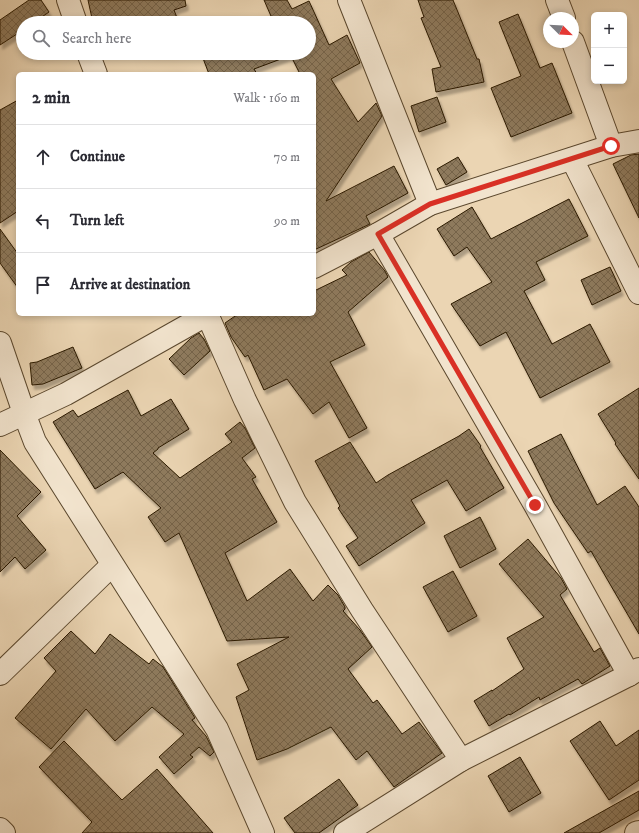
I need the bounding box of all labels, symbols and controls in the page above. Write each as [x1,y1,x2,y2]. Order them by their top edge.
north arrow [543,12,579,48]
map controls [591,12,627,84]
button: + [591,12,627,48]
search box [16,16,316,60]
icon: search [30,27,52,49]
text: Search here [62,29,131,48]
button: − [591,48,627,84]
text: 2 min [32,87,70,109]
text: Walk · 160 m [233,90,300,106]
route start [602,137,620,155]
icon: ahead [32,146,54,168]
text: Continue [70,147,125,166]
text: 70 m [274,149,300,165]
icon: left [32,210,54,232]
text: Turn left [70,211,124,230]
text: 90 m [274,213,300,229]
icon: arrive [32,274,54,296]
text: Arrive at destination [70,275,190,294]
route end [526,496,544,514]

